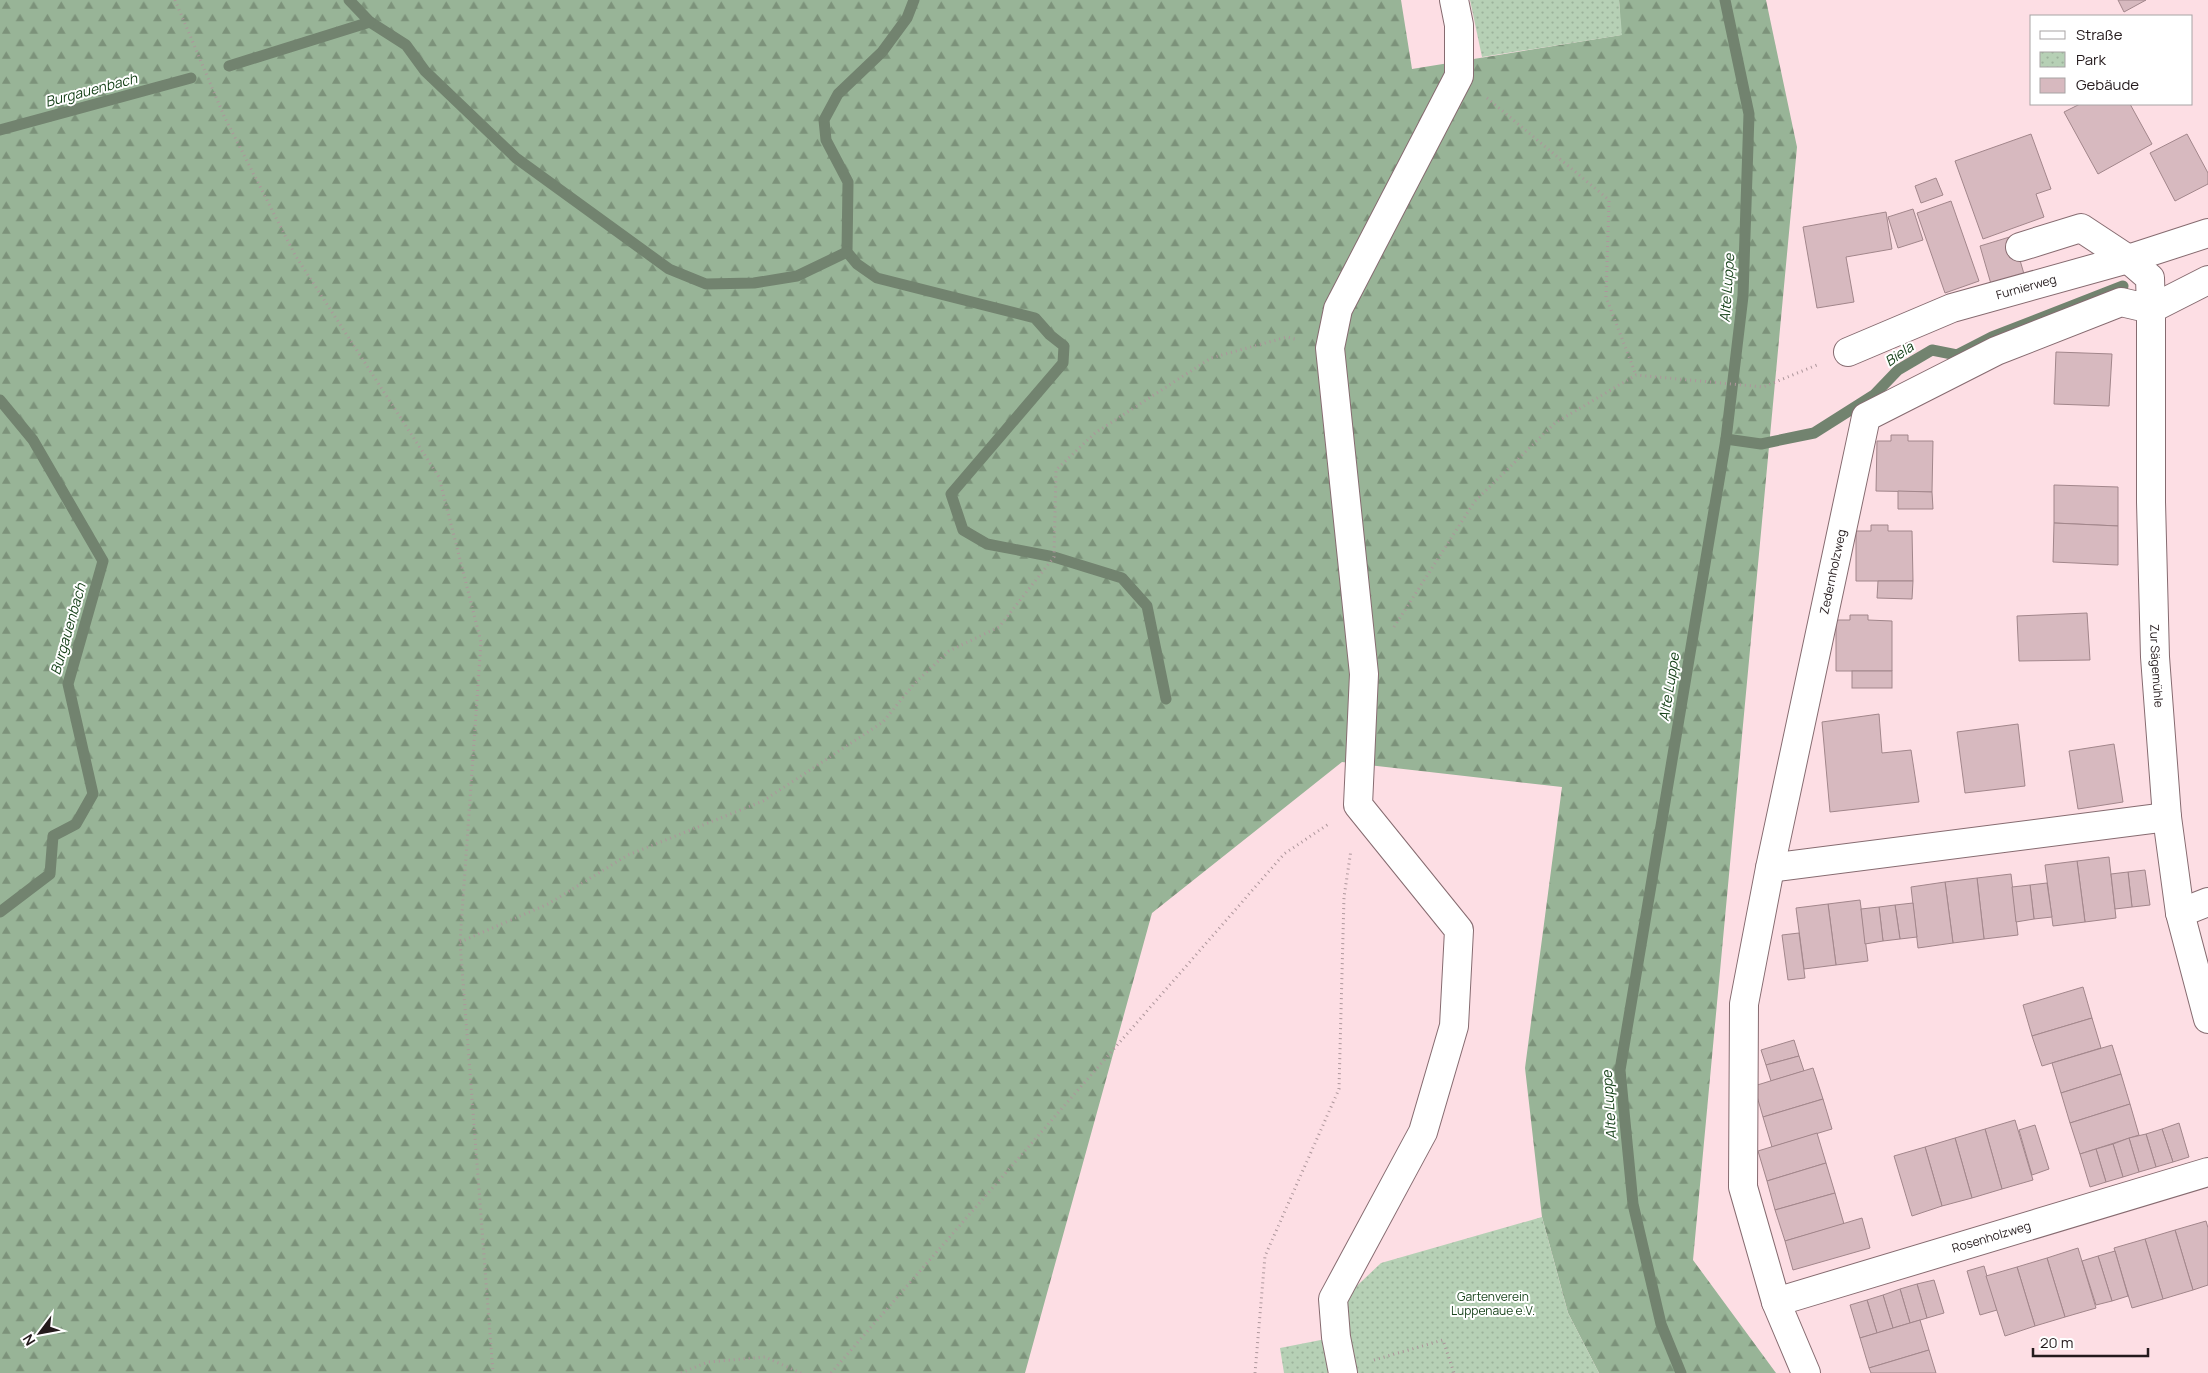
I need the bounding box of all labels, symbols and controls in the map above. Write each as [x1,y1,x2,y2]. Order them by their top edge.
legend [2030,15,2193,105]
text: Straße [2076,24,2123,45]
text: Park [2076,49,2106,70]
water label: Burgauenbach [43,68,140,111]
text: Gebäude [2076,74,2139,95]
water label: Alte Luppe [1715,252,1738,323]
street label: Furnierweg [1994,270,2058,303]
water label: Biela [1881,336,1918,370]
street label: Zedernholzweg [1815,528,1850,616]
water label: Burgauenbach [45,580,90,677]
street label: Zur Sägemühle [2146,624,2168,708]
water label: Alte Luppe [1654,651,1683,722]
water label: Alte Luppe [1597,1069,1620,1140]
street label: Rosenholzweg [1950,1217,2033,1257]
park label: Gartenverein Luppenaue e.V. [1451,1288,1535,1319]
north arrow [15,1308,65,1358]
scale bar [2033,1326,2148,1358]
text: N [18,1331,39,1349]
text: 20 m [2040,1332,2073,1353]

